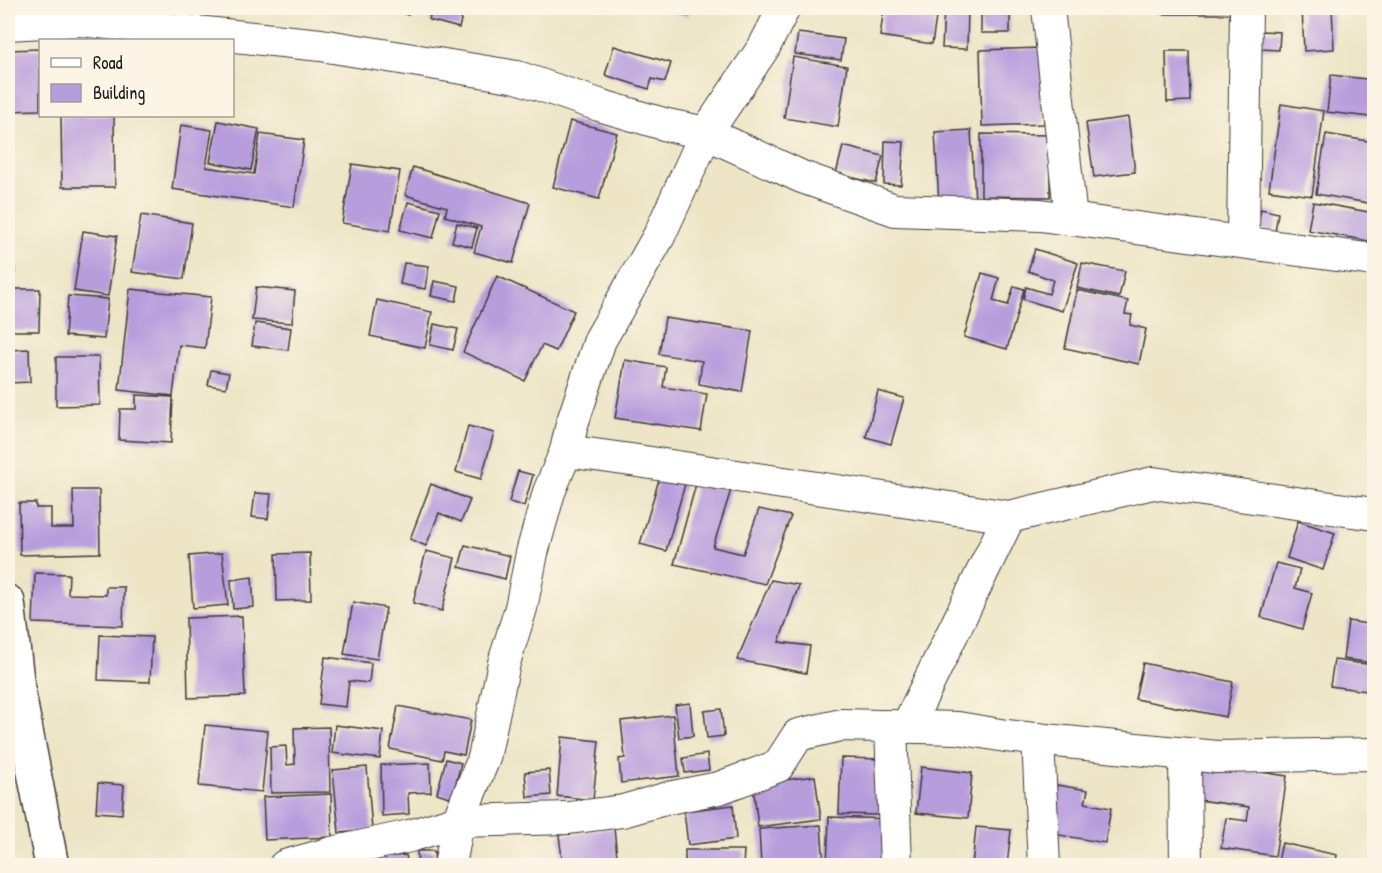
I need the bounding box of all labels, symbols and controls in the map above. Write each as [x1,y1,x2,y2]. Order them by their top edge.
legend [39,39,234,117]
text: Road [93,50,123,75]
text: Building [93,80,145,105]

